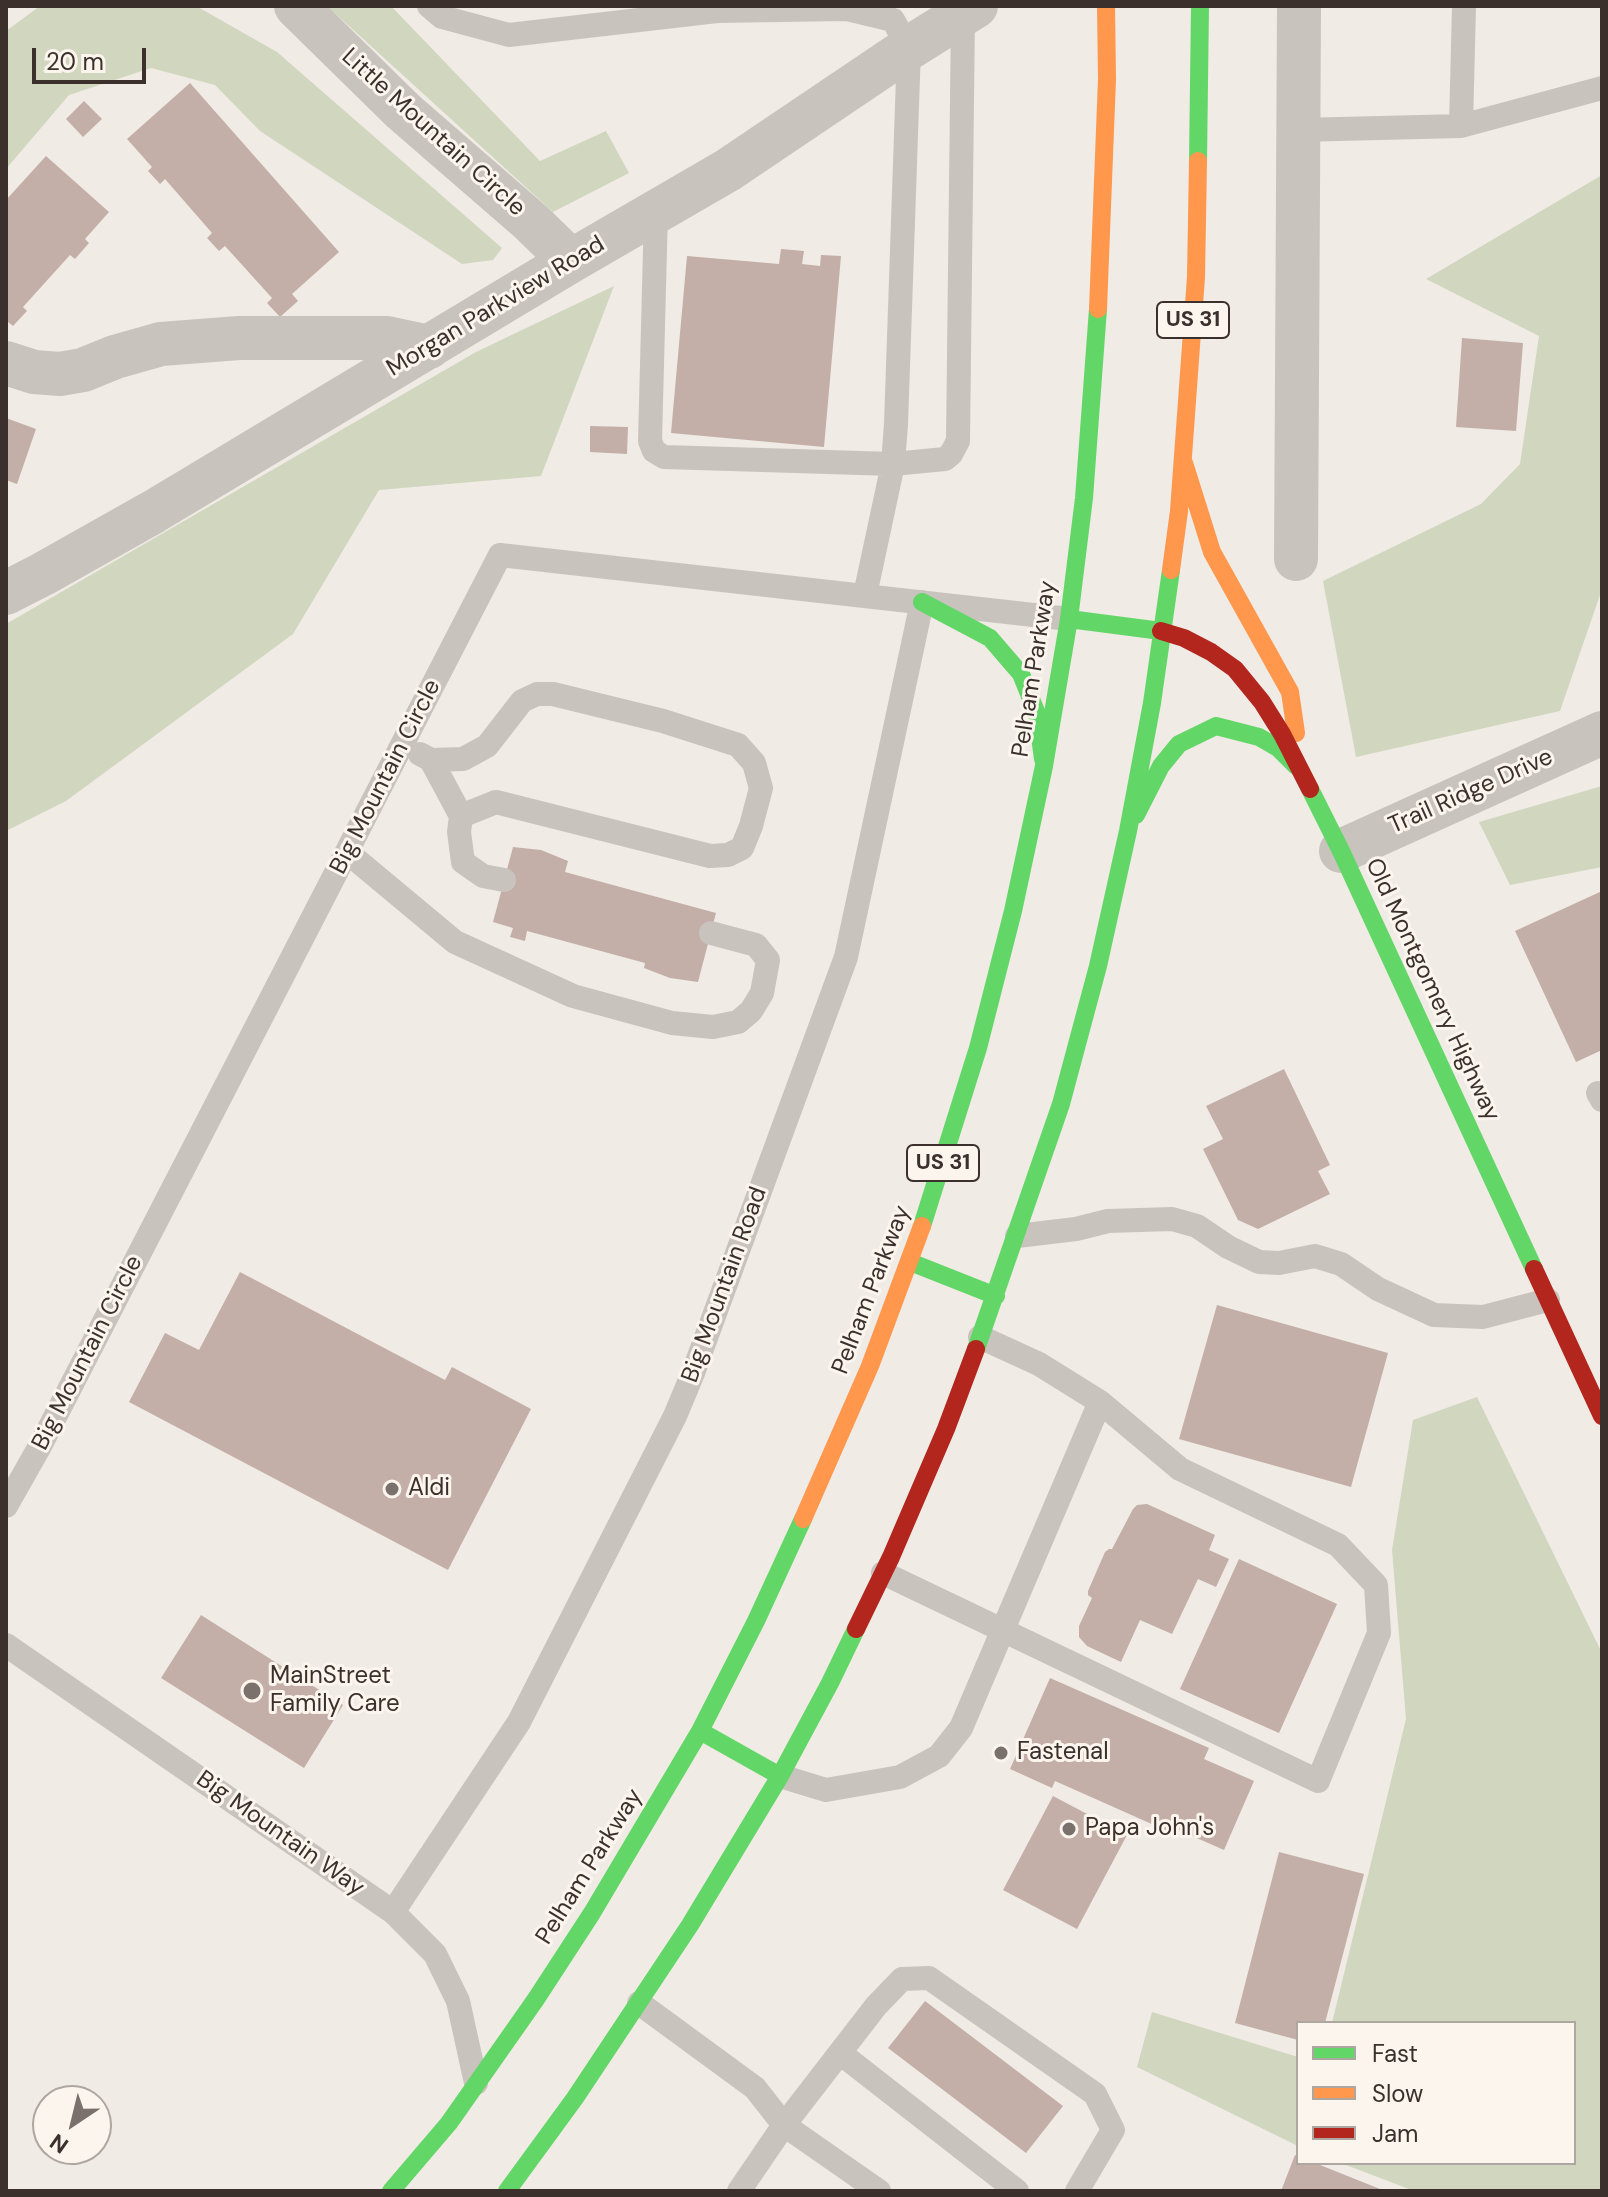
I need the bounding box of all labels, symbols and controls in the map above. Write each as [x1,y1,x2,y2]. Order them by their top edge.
scale bar [36,32,150,82]
street label: Little Mountain Circle [335,43,531,223]
text: 20 m [46,46,104,77]
street label: Morgan Parkview Road [382,230,610,384]
road number: US 31 [1157,302,1229,338]
street label: Pelham Parkway [1007,579,1063,759]
street label: Big Mountain Circle [324,675,448,879]
street label: Trail Ridge Drive [1385,743,1557,841]
street label: Old Montgomery Highway [1358,854,1506,1126]
road number: US 31 [907,1145,979,1181]
street label: Big Mountain Road [676,1183,774,1387]
street label: Pelham Parkway [827,1202,917,1378]
street label: Big Mountain Circle [26,1251,150,1455]
place label: Aldi [408,1475,450,1503]
marker: Aldi [383,1480,401,1498]
place label: MainStreet Family Care [270,1663,400,1719]
marker: MainStreet Family Care [241,1680,263,1702]
place label: Fastenal [1017,1739,1108,1767]
marker: Fastenal [992,1744,1010,1762]
street label: Big Mountain Way [190,1765,370,1903]
street label: Pelham Parkway [531,1784,649,1950]
place label: Papa John's [1085,1815,1214,1843]
marker: Papa John's [1060,1820,1078,1838]
legend [1296,2021,1576,2165]
text: Fast [1372,2038,1418,2069]
text: Slow [1372,2078,1423,2109]
north arrow [32,2085,112,2165]
text: Jam [1372,2118,1418,2149]
text: N [44,2127,74,2160]

